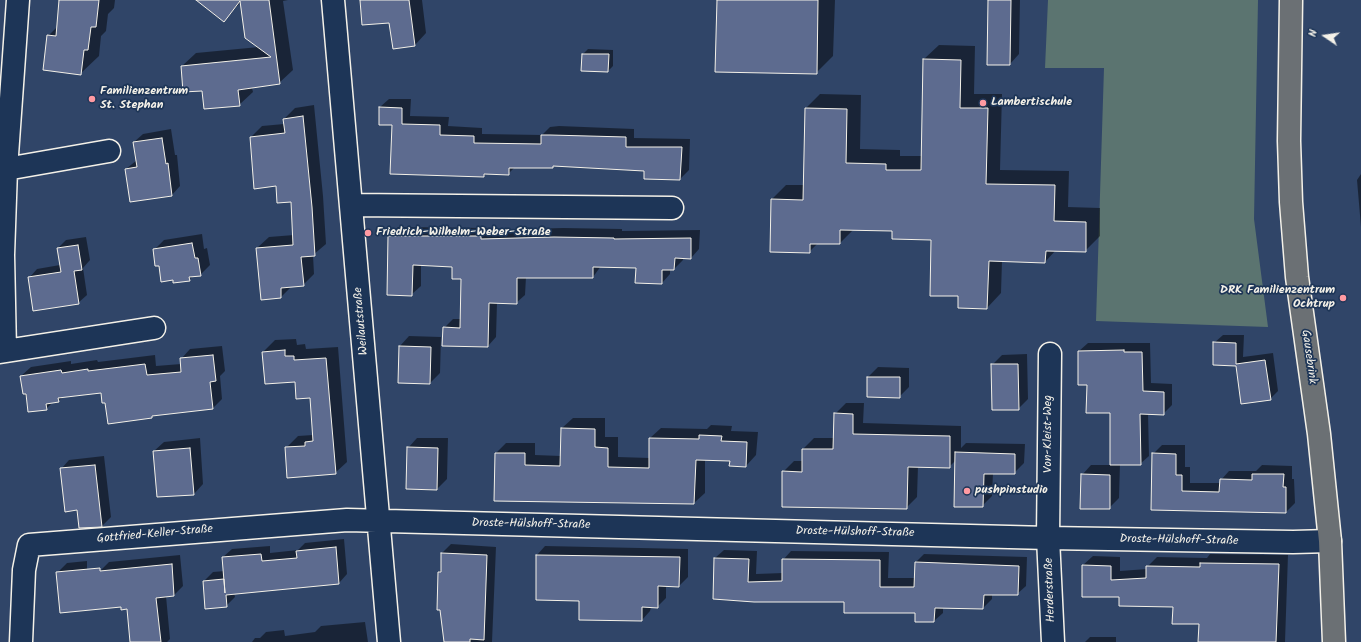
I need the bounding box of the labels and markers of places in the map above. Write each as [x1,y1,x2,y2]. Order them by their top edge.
place label: Familienzentrum St. Stephan [100,85,188,113]
marker: Familienzentrum St. Stephan [87,94,97,104]
place label: Lambertischule [991,96,1072,110]
marker: Lambertischule [978,98,988,108]
place label: Friedrich-Wilhelm-Weber-Straße [376,226,551,240]
marker: Friedrich-Wilhelm-Weber-Straße [363,228,373,238]
place label: DRK Familienzentrum Ochtrup [1220,284,1335,312]
marker: DRK Familienzentrum Ochtrup [1338,293,1348,303]
place label: pushpinstudio [975,484,1048,498]
marker: pushpinstudio [962,486,972,496]

